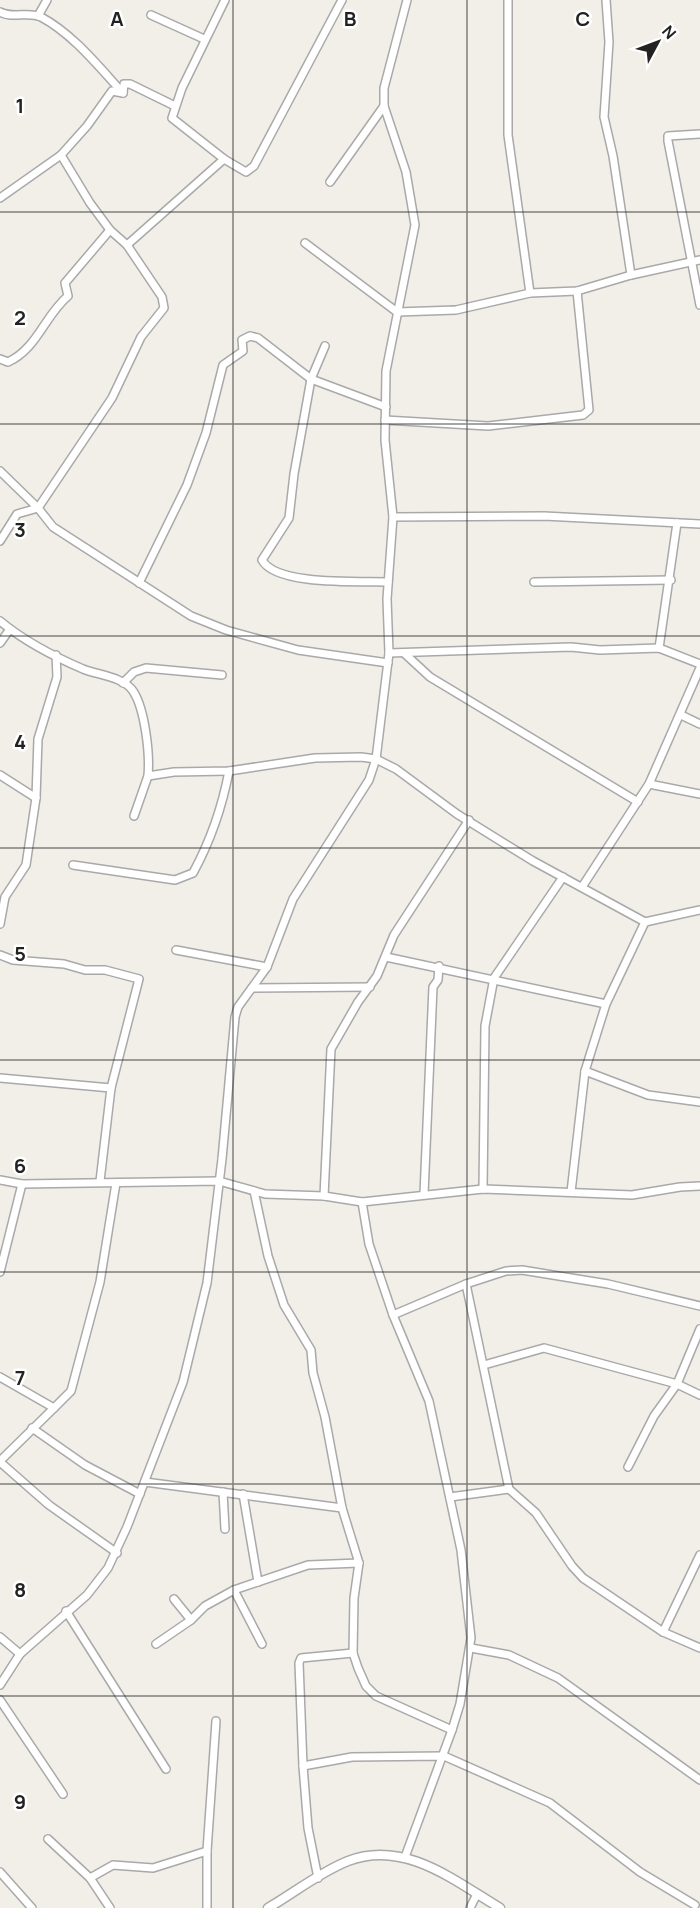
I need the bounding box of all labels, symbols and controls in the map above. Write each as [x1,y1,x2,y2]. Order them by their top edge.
text: A [110,5,124,32]
text: B [344,5,357,32]
text: C [576,5,590,32]
north arrow [628,12,688,72]
text: N [657,21,681,44]
text: 1 [16,92,24,119]
text: 2 [14,304,26,331]
text: 3 [14,516,26,543]
text: 4 [14,728,26,755]
text: 5 [14,940,26,967]
text: 6 [14,1152,26,1179]
text: 7 [15,1364,25,1391]
text: 8 [14,1576,26,1603]
text: 9 [14,1788,26,1815]

